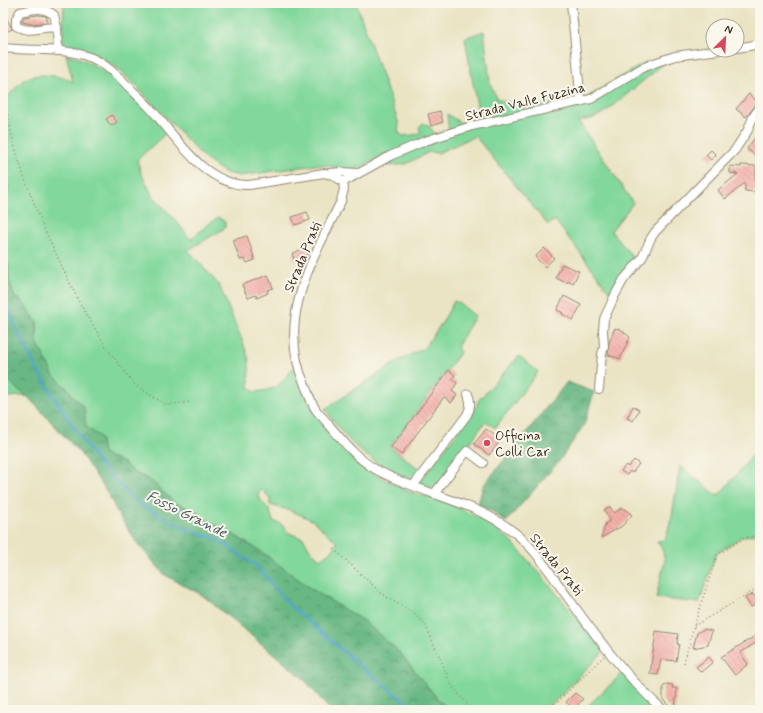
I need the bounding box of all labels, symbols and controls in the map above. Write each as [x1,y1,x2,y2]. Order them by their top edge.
north arrow [705,18,745,58]
text: N [722,22,735,38]
street label: Strada Valle Fuzzina [463,78,587,126]
street label: Strada Prati [280,219,326,295]
place label: Officina Colli Car [495,427,549,461]
marker: Officina Colli Car [482,438,492,448]
water label: Fosso Grande [143,487,231,543]
street label: Strada Prati [526,530,587,599]

